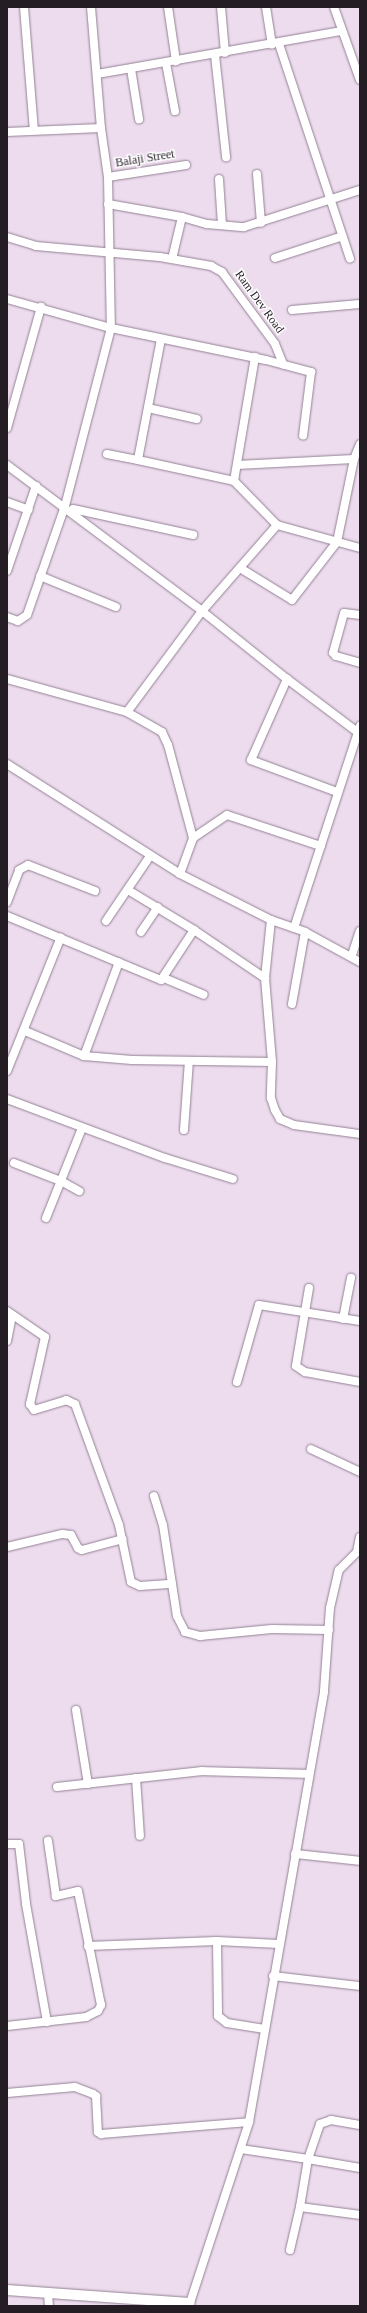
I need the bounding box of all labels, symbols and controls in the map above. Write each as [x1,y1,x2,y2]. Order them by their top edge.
street label: Balaji Street [114,147,176,171]
street label: Ram Dev Road [231,268,287,336]

